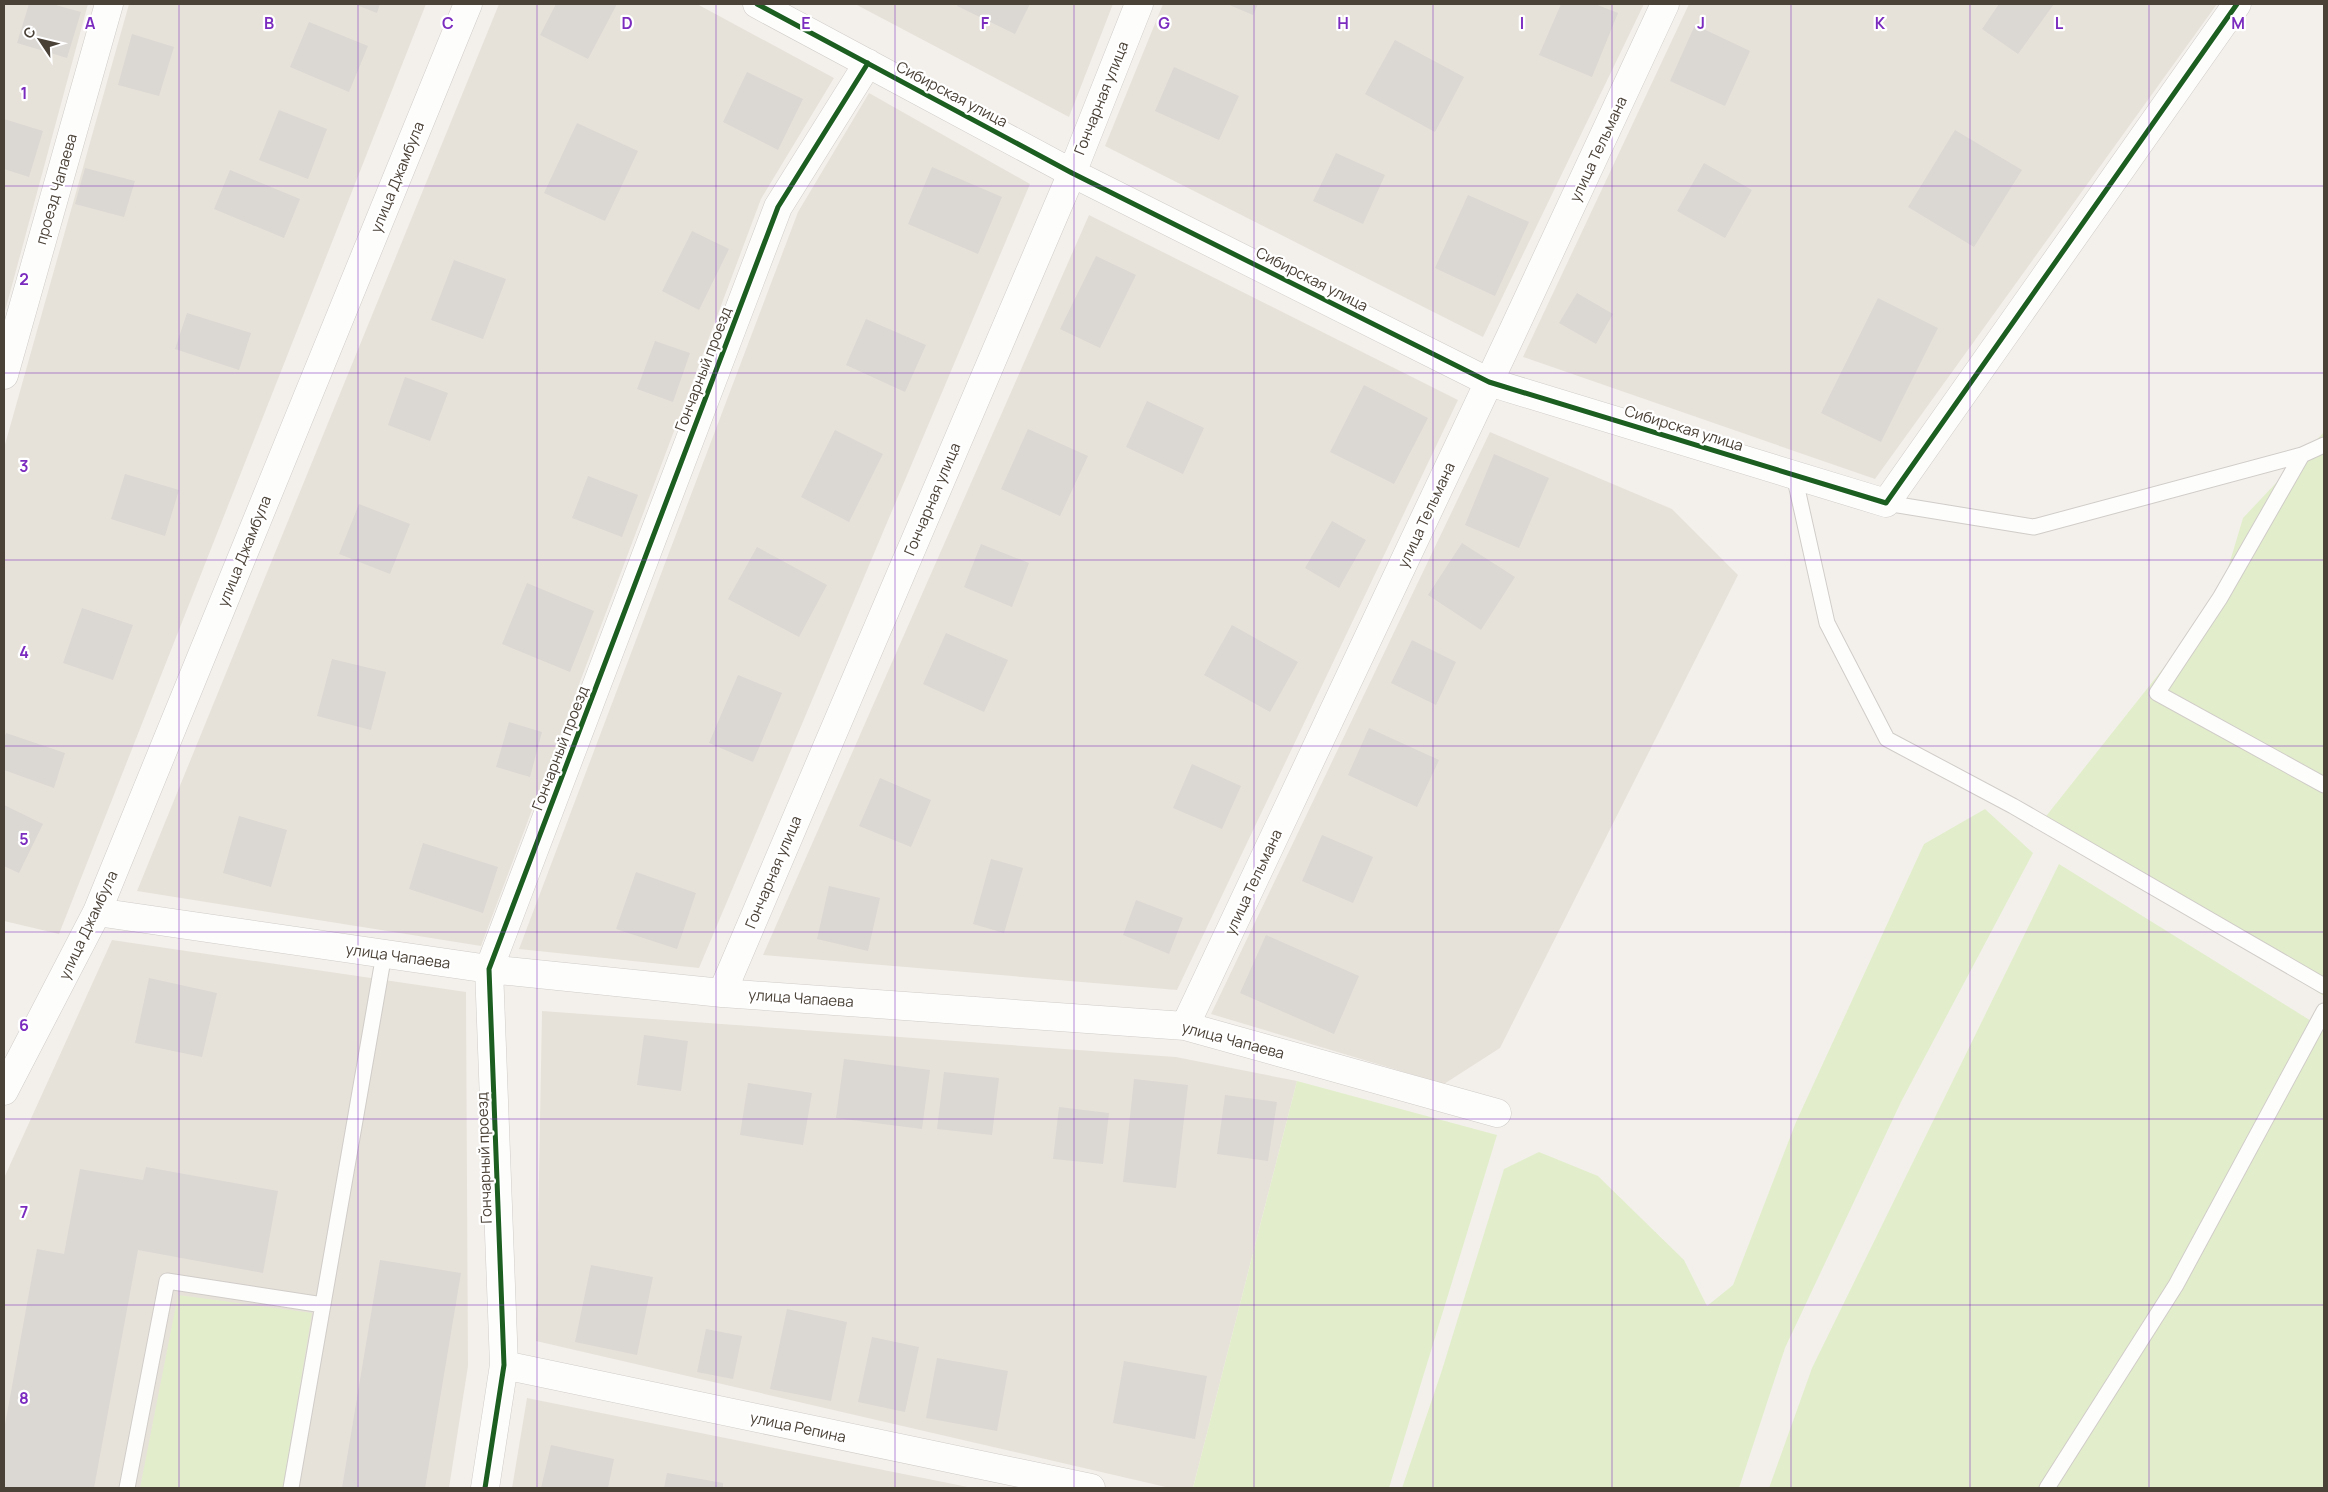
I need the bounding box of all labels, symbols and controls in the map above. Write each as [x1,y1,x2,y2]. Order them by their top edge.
text: A [85,12,96,34]
text: B [264,12,274,34]
text: C [442,12,454,34]
text: D [621,12,633,34]
text: E [801,12,811,34]
text: F [981,12,990,34]
text: G [1158,12,1170,34]
text: H [1337,12,1349,34]
text: I [1520,12,1524,34]
text: J [1697,12,1705,34]
text: K [1875,12,1886,34]
text: L [2055,12,2064,34]
text: M [2231,12,2245,34]
north arrow [15,15,65,65]
text: С [18,23,40,42]
street label: Гончарная улица [1069,38,1133,158]
street label: Сибирская улица [893,56,1011,132]
text: 1 [20,82,28,104]
street label: улица Тельмана [1564,93,1632,205]
street label: улица Джамбула [365,118,429,236]
street label: проезд Чапаева [30,131,82,247]
street label: Сибирская улица [1252,242,1372,316]
text: 2 [19,268,29,290]
street label: Гончарный проезд [670,304,736,434]
street label: Сибирская улица [1622,400,1746,456]
street label: Гончарная улица [899,439,965,559]
text: 3 [19,455,29,477]
street label: улица Тельмана [1392,459,1460,571]
street label: улица Джамбула [212,492,276,610]
text: 4 [19,641,29,663]
street label: Гончарный проезд [527,683,593,813]
street label: Гончарная улица [740,812,806,932]
street label: улица Тельмана [1219,826,1287,938]
text: 5 [19,828,29,850]
street label: улица Джамбула [53,867,123,983]
street label: улица Чапаева [344,938,452,974]
street label: улица Чапаева [748,984,854,1012]
text: 6 [19,1014,29,1036]
street label: улица Чапаева [1179,1016,1287,1064]
street label: Гончарный проезд [471,1092,497,1224]
text: 7 [20,1201,28,1223]
text: 8 [19,1387,29,1409]
street label: улица Репина [748,1407,848,1447]

